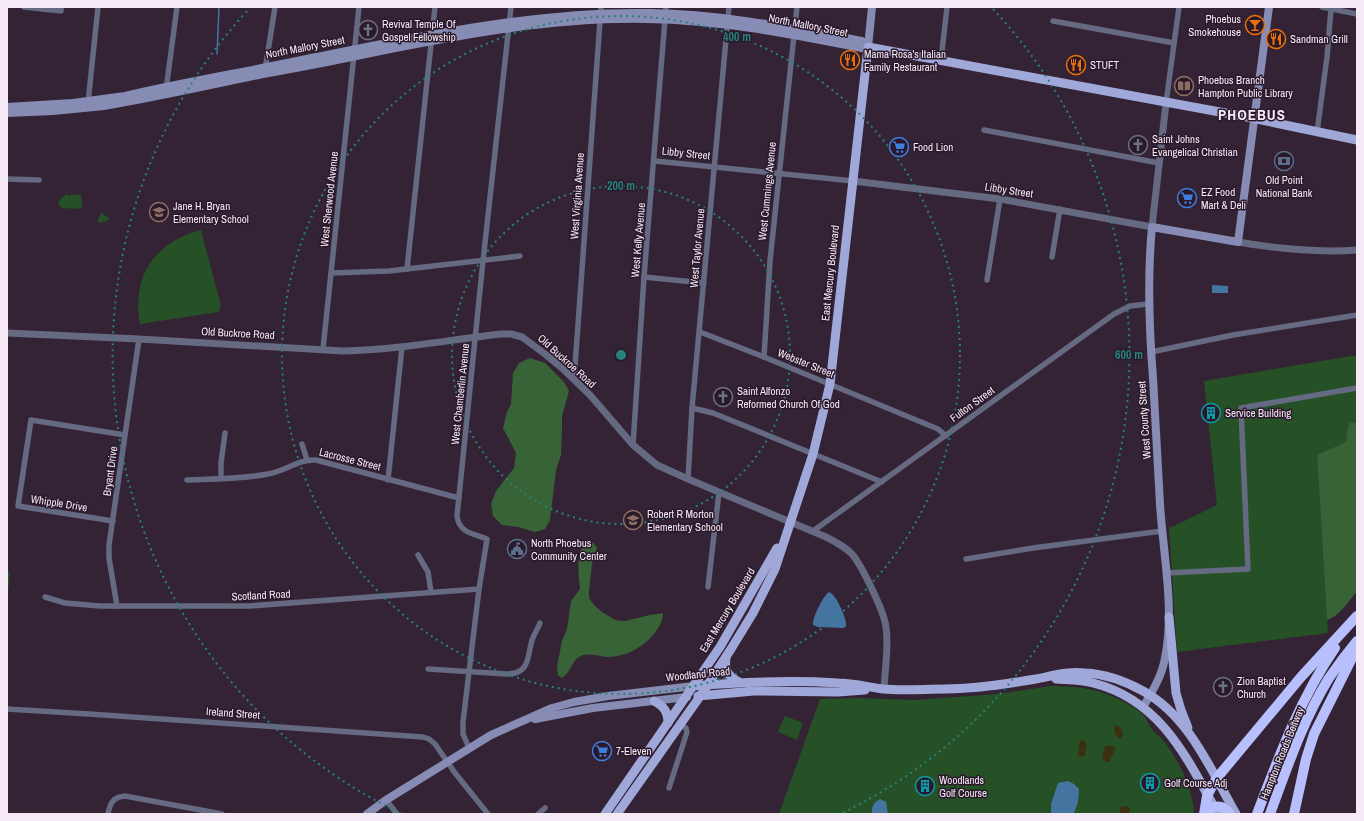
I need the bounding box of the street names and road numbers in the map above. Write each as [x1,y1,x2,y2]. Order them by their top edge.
street label: North Mallory Street [767,10,849,40]
street label: North Mallory Street [264,32,346,62]
street label: West Cummings Avenue [755,141,779,241]
street label: Libby Street [661,143,711,163]
street label: West Sherwood Avenue [317,151,341,247]
street label: West Virginia Avenue [567,152,587,240]
street label: Libby Street [984,179,1035,201]
street label: West Kelly Avenue [628,202,648,278]
street label: West Taylor Avenue [687,208,707,288]
street label: East Mercury Boulevard [818,224,842,322]
street label: Old Buckroe Road [201,324,275,342]
street label: Old Buckroe Road [535,331,599,391]
street label: West Chamberlin Avenue [448,343,472,445]
street label: Webster Street [776,345,837,381]
street label: West County Street [1134,380,1154,459]
street label: Fulton Street [947,383,997,425]
street label: Bryant Drive [100,445,120,497]
street label: Lacrosse Street [318,445,383,474]
street label: Whipple Drive [30,492,88,514]
street label: East Mercury Boulevard [696,565,758,655]
street label: Scotland Road [231,586,291,604]
street label: Woodland Road [665,664,731,684]
street label: Ireland Street [205,704,261,722]
street label: Hampton Roads Beltway [1257,704,1307,802]

